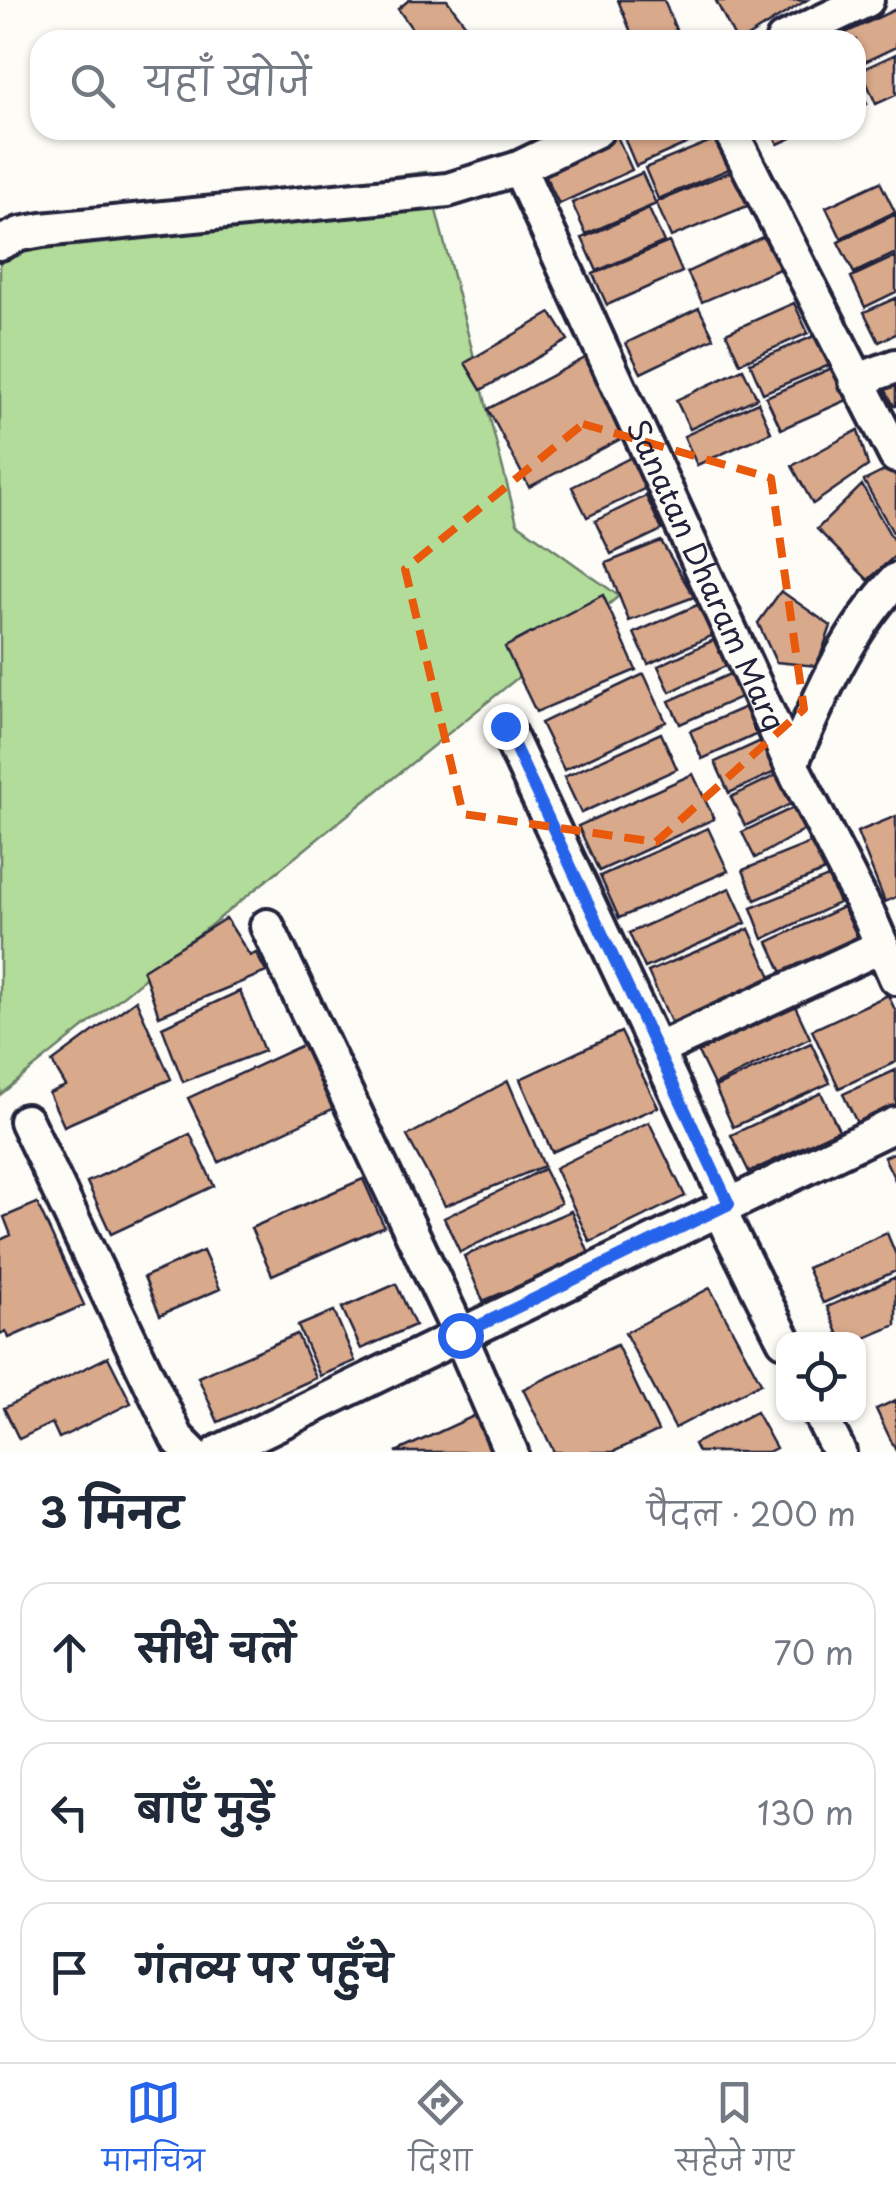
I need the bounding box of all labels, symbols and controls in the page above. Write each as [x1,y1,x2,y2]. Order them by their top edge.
search box [30,30,866,140]
text: यहाँ खोजें [145,51,311,108]
icon: search [65,58,120,113]
street label: Sanatan Dharam Marg [617,411,798,738]
route end [483,704,529,750]
route start [438,1313,484,1359]
map controls [776,1332,866,1422]
button: locate [776,1332,866,1422]
text: 3 मिनट [40,1479,183,1542]
text: पैदल · 200 m [647,1489,856,1537]
text: सीधे चलें [137,1618,295,1675]
icon: ahead [42,1625,97,1680]
text: 70 m [774,1628,854,1676]
text: बाएँ मुड़ें [137,1778,273,1835]
icon: left [42,1785,97,1840]
text: 130 m [757,1788,854,1836]
text: गंतव्य पर पहुँचे [137,1938,392,1995]
icon: arrive [42,1945,97,2000]
tab: मानचित्र [102,2075,205,2192]
tab: दिशा [408,2075,472,2192]
tab: सहेजे गए [676,2075,794,2192]

